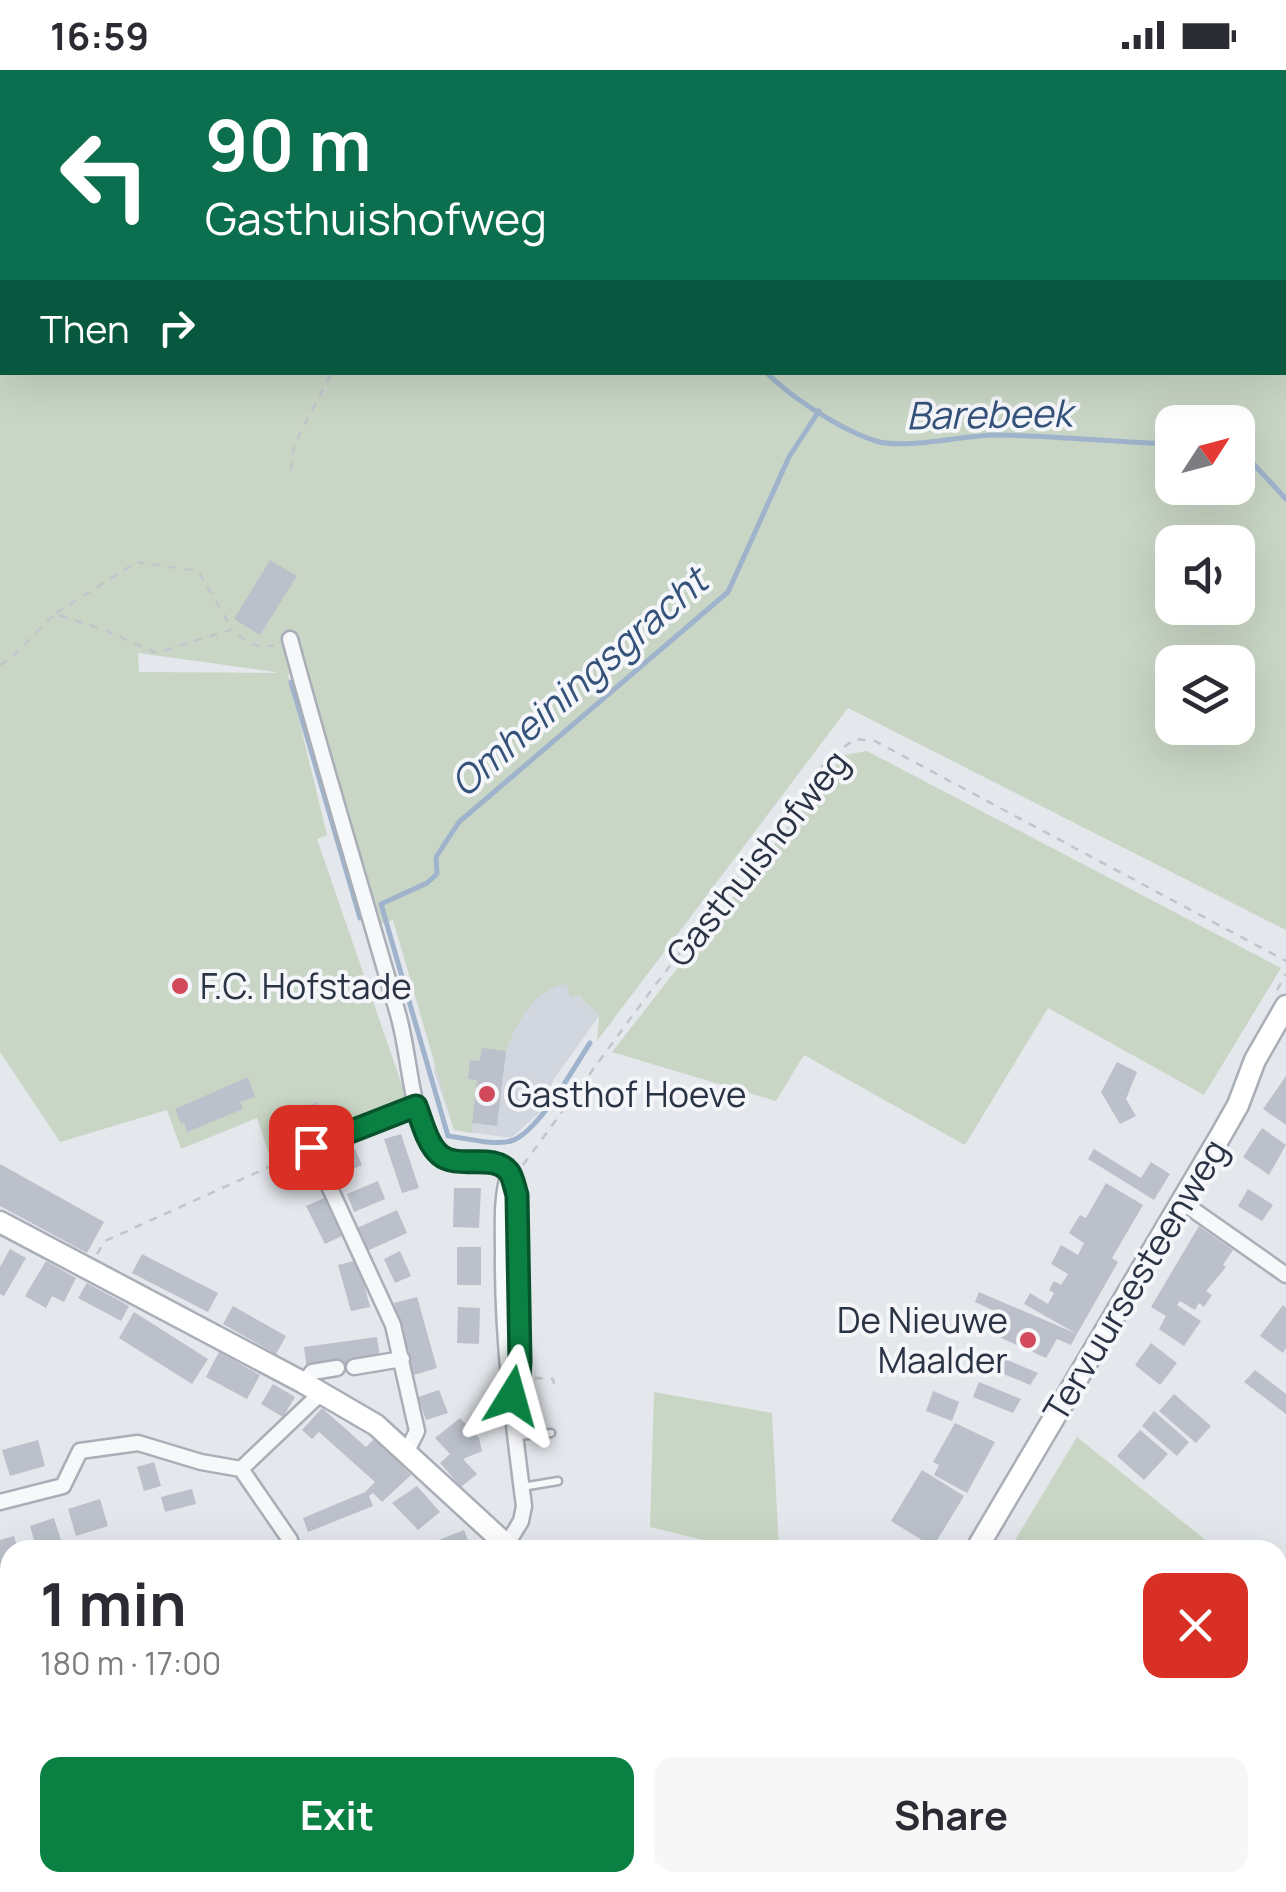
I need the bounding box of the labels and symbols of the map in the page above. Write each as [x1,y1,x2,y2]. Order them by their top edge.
water label: Barebeek [906,385,1077,440]
north arrow [1155,405,1255,505]
water label: Omheiningsgracht [438,552,721,807]
street label: Gasthuishofweg [655,740,859,976]
place label: F.C. Hofstade [200,962,412,1010]
marker: F.C. Hofstade [169,975,191,997]
place label: Gasthof Hoeve [507,1070,746,1118]
marker: Gasthof Hoeve [476,1083,498,1105]
pin [269,1105,354,1190]
street label: Tervuursesteenweg [1032,1130,1238,1430]
place label: De Nieuwe Maalder [837,1296,1008,1384]
marker: De Nieuwe Maalder [1017,1329,1039,1351]
position arrow [460,1344,564,1448]

